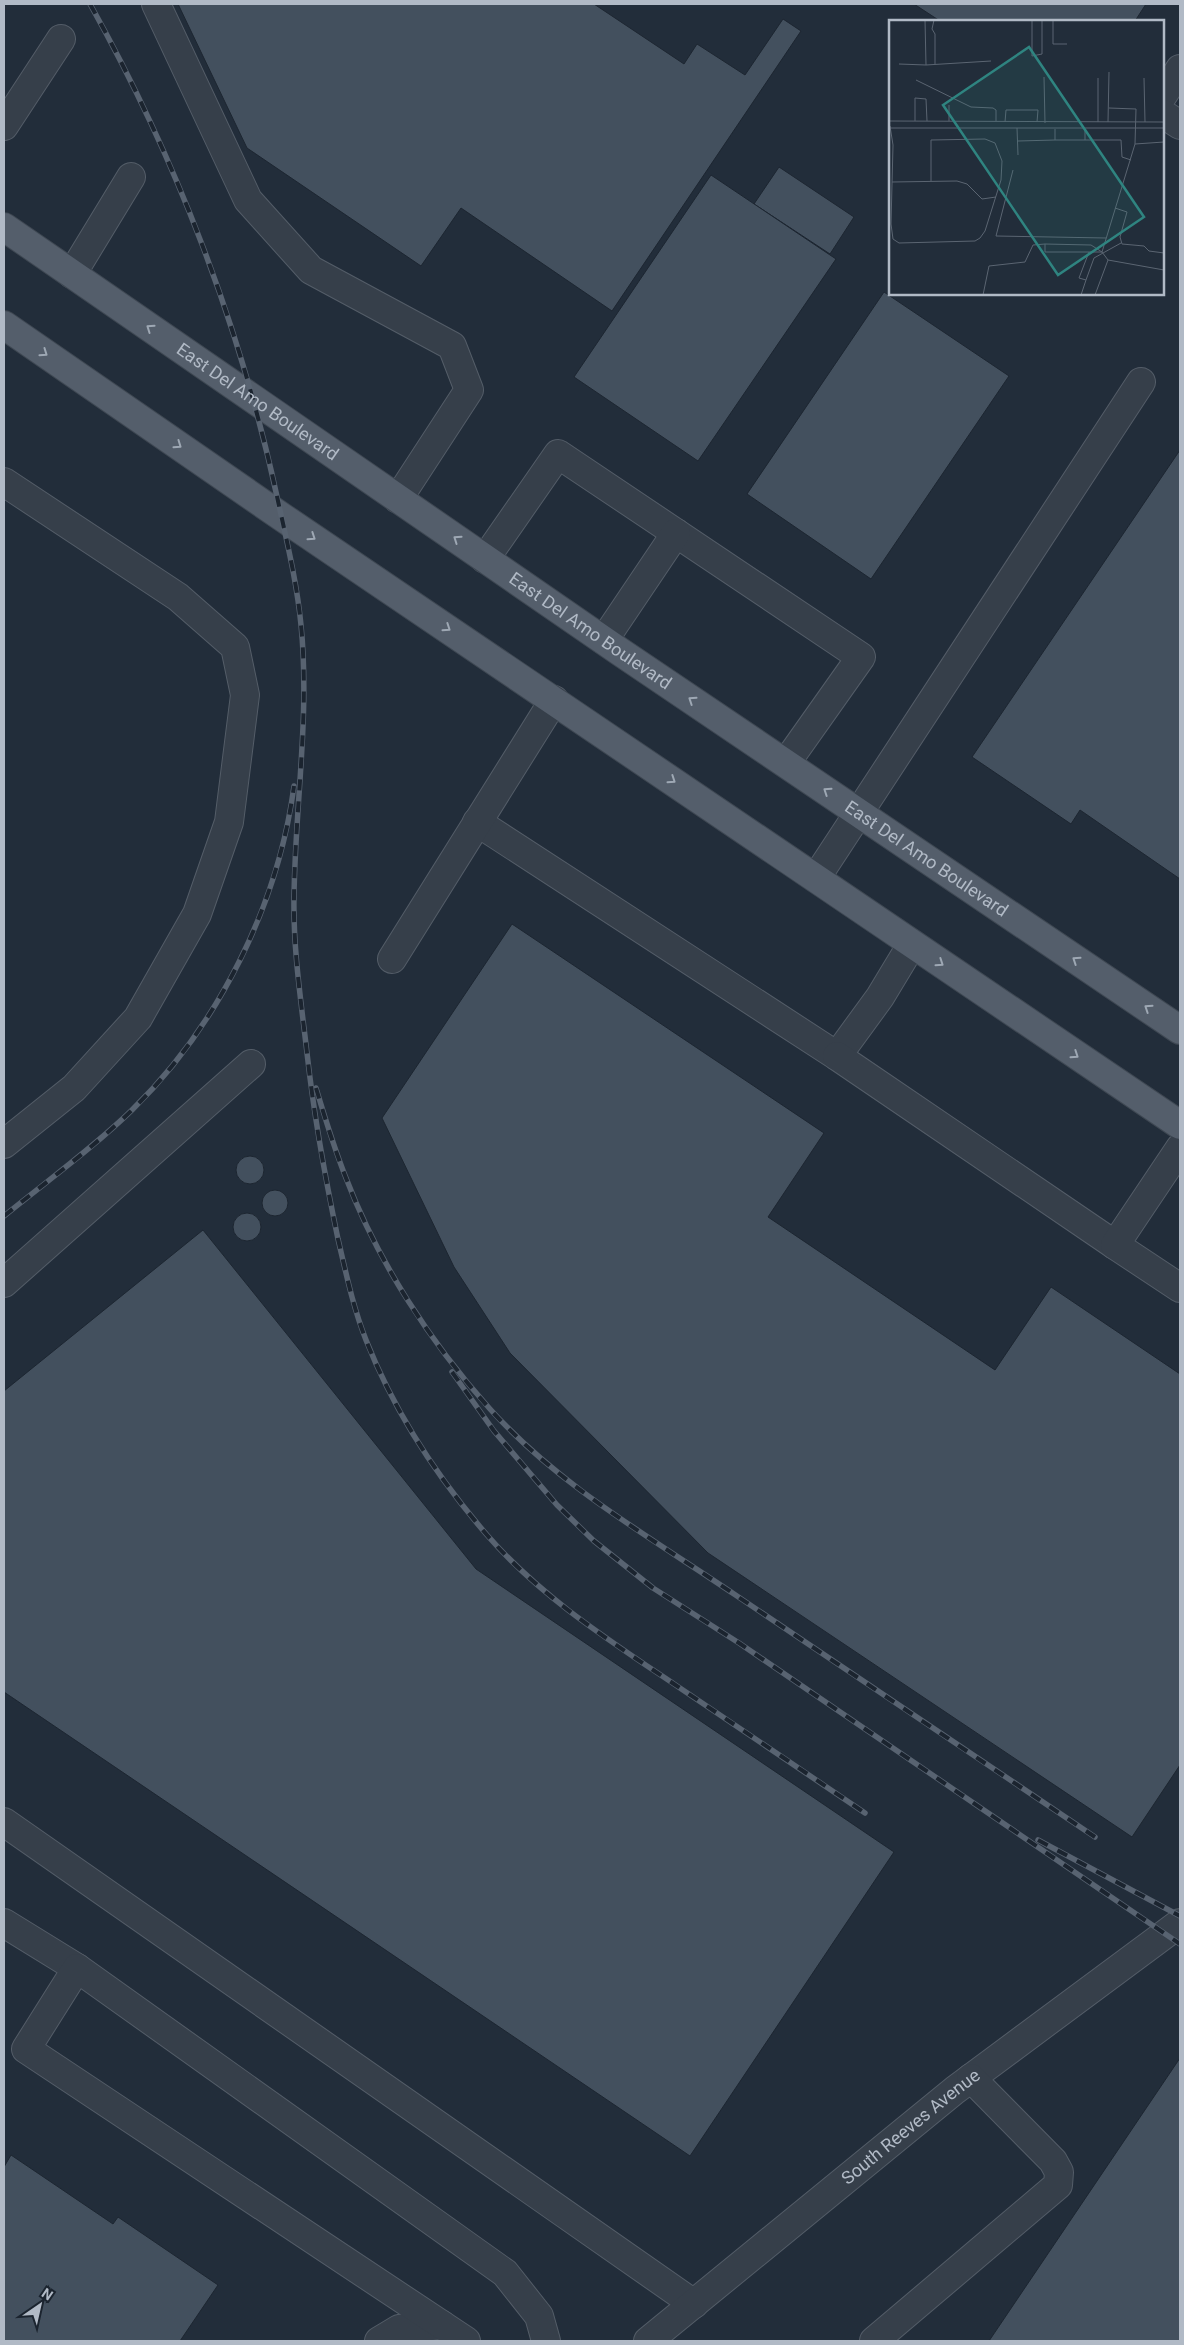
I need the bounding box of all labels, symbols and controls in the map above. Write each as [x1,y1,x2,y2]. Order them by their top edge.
inset map [889,20,1164,295]
one-way arrow [146,325,156,334]
street label: East Del Amo Boulevard [173,338,343,465]
one-way arrow [38,347,48,356]
one-way arrow [172,439,181,448]
one-way arrow [306,531,315,540]
one-way arrow [453,536,463,545]
street label: East Del Amo Boulevard [506,568,676,693]
one-way arrow [441,622,450,631]
one-way arrow [689,697,698,706]
one-way arrow [666,774,676,783]
one-way arrow [823,788,833,797]
street label: East Del Amo Boulevard [841,796,1012,921]
one-way arrow [935,957,944,966]
one-way arrow [1072,957,1081,966]
one-way arrow [1144,1005,1154,1014]
one-way arrow [1070,1048,1079,1058]
street label: South Reeves Avenue [837,2064,984,2189]
north arrow [15,2280,65,2330]
text: N [39,2285,56,2304]

